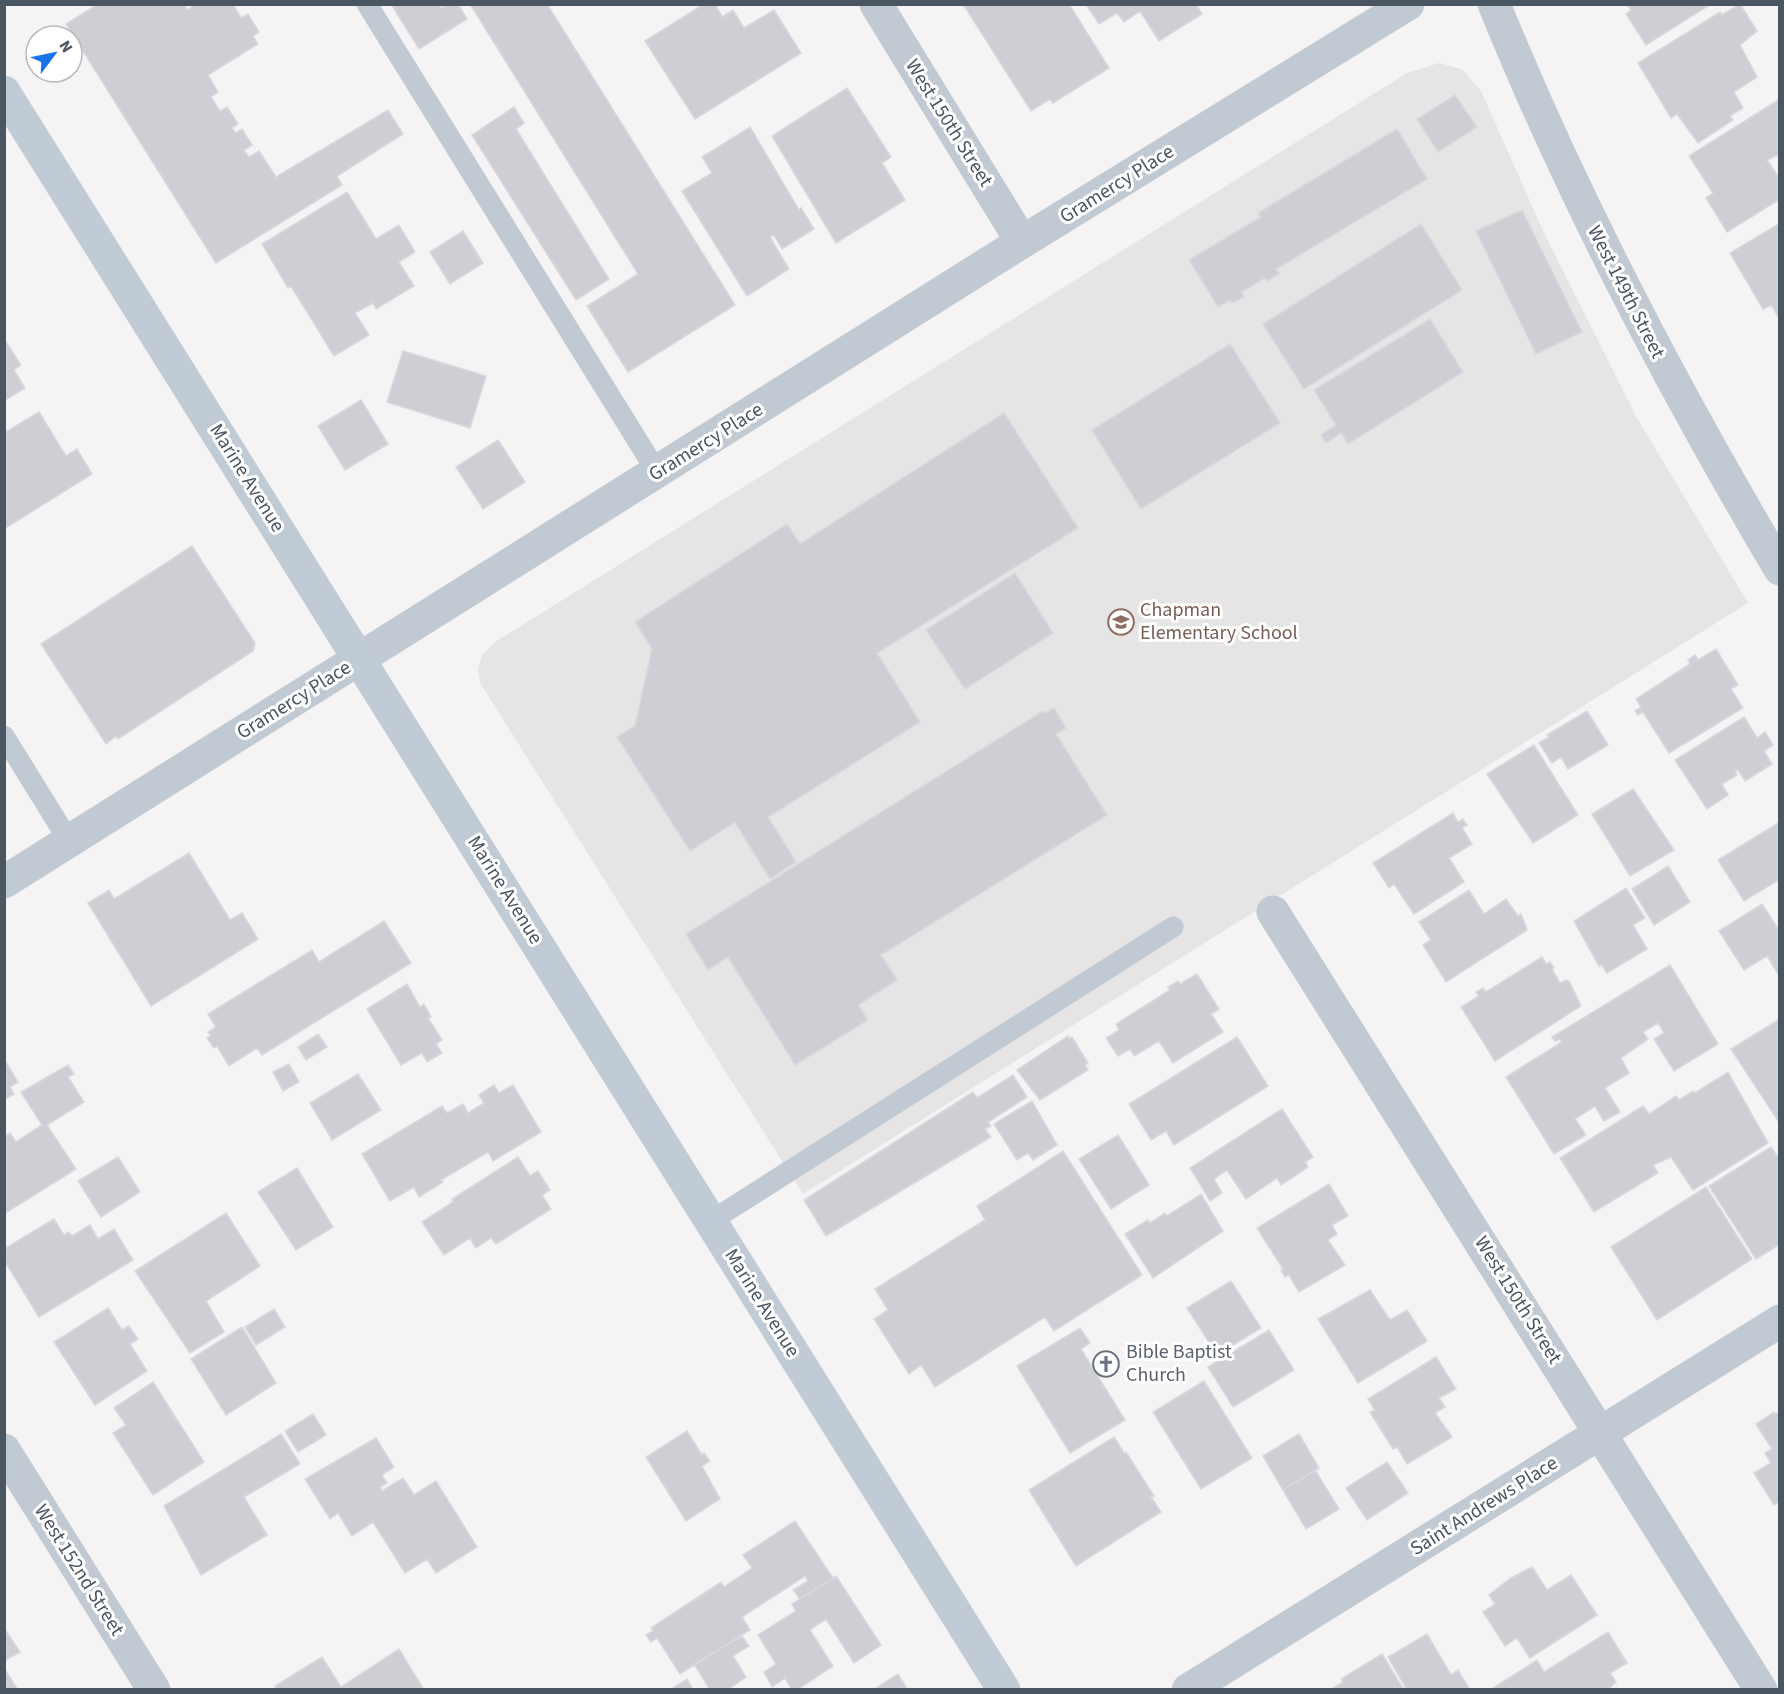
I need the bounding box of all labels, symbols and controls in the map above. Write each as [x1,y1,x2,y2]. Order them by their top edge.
north arrow [24,24,84,84]
text: N [54,36,78,57]
street label: West 150th Street [898,54,1000,193]
street label: Gramercy Place [1055,138,1180,230]
street label: West 149th Street [1580,221,1672,364]
street label: Gramercy Place [644,396,769,488]
street label: Marine Avenue [203,418,291,538]
place label: Chapman Elementary School [1140,596,1298,647]
school or university icon: Chapman Elementary School [1106,607,1136,637]
street label: Gramercy Place [232,654,357,746]
street label: Marine Avenue [461,830,549,950]
street label: West 150th Street [1467,1231,1569,1370]
street label: Marine Avenue [718,1243,806,1363]
place label: Bible Baptist Church [1126,1338,1232,1389]
church icon: Bible Baptist Church [1091,1349,1121,1379]
street label: Saint Andrews Place [1405,1449,1563,1563]
street label: West 152nd Street [27,1499,131,1641]

